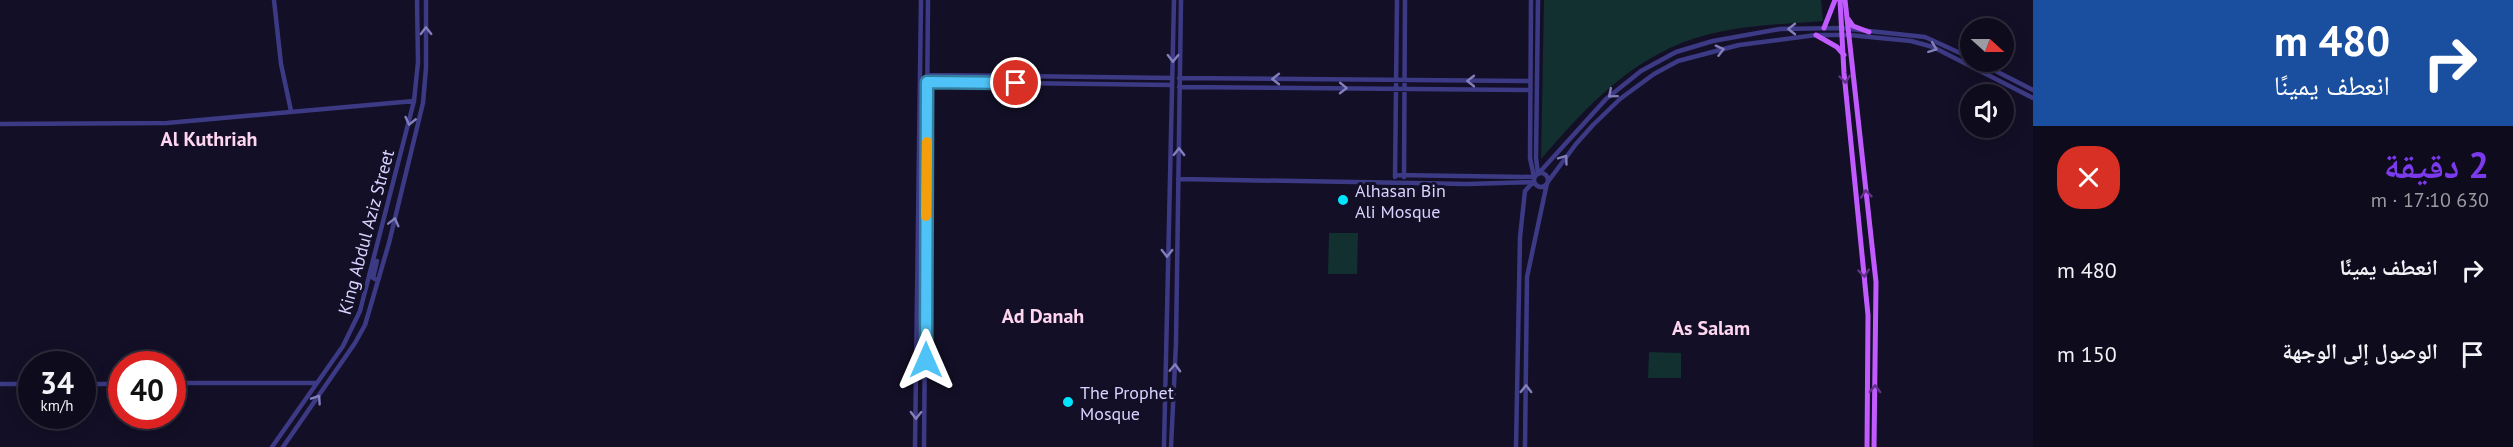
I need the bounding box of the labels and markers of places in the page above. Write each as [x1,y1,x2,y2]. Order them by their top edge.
pin [990,57,1041,108]
place label: Alhasan Bin Ali Mosque [1355,179,1446,223]
marker: Alhasan Bin Ali Mosque [1336,193,1350,207]
place label: The Prophet Mosque [1080,381,1174,425]
marker: The Prophet Mosque [1061,395,1075,409]

